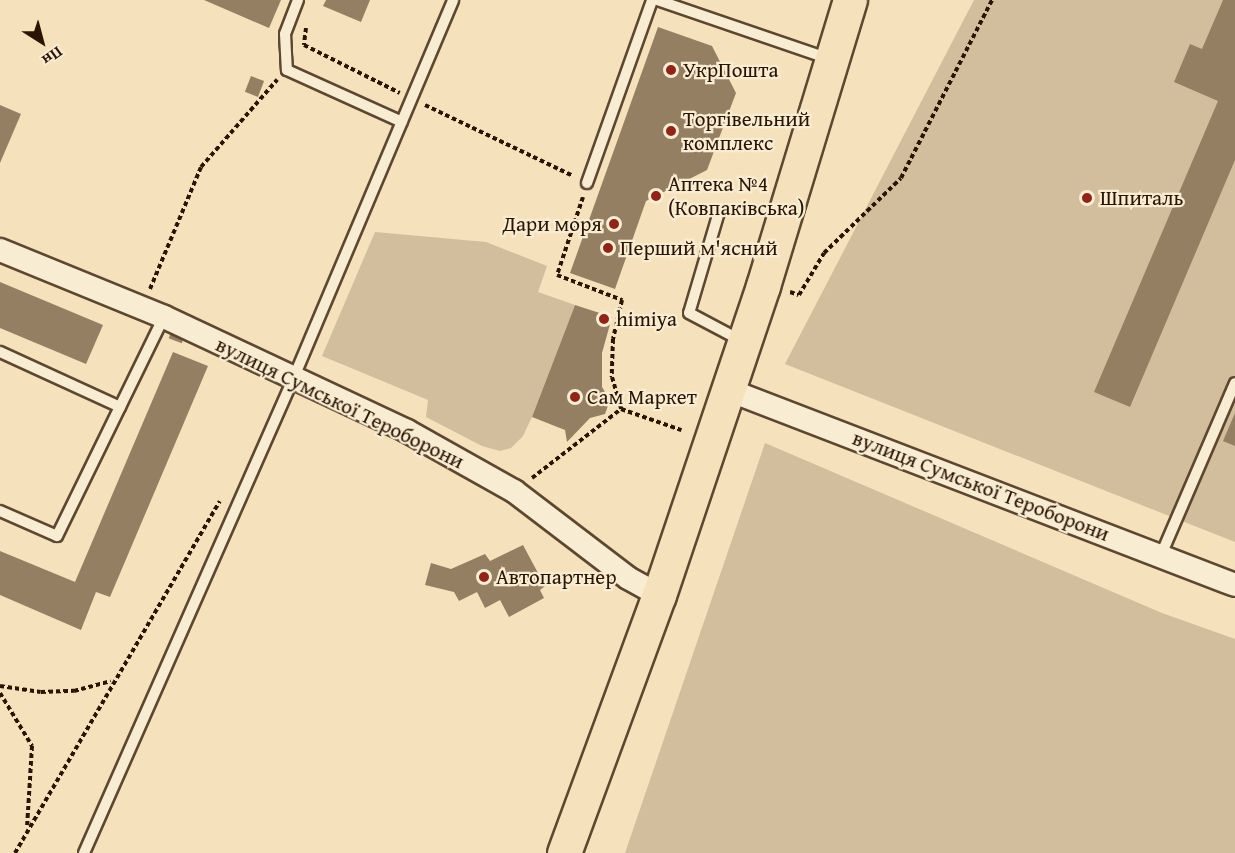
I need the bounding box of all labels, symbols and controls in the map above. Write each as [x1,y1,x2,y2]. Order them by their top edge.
north arrow [12,12,72,72]
text: Пн [37,41,68,72]
place label: УкрПошта [683,57,778,83]
marker: УкрПошта [664,63,678,77]
place label: Торгівельний комплекс [683,106,810,156]
marker: Торгівельний комплекс [664,124,678,138]
place label: Аптека №4 (Ковпаківська) [668,171,805,221]
place label: Шпиталь [1100,185,1184,211]
marker: Аптека №4 (Ковпаківська) [649,189,663,203]
marker: Шпиталь [1078,189,1096,207]
place label: Дари моря [502,211,602,237]
marker: Дари моря [607,217,621,231]
place label: Перший м'ясний [620,235,778,261]
marker: Перший м'ясний [601,241,615,255]
place label: himiya [616,306,677,332]
marker: himiya [597,312,611,326]
street label: вулиця Сумської Тероборони [212,332,468,474]
place label: Сам Маркет [587,384,697,410]
marker: Сам Маркет [568,390,582,404]
street label: вулиця Сумської Тероборони [849,425,1113,547]
place label: Автопартнер [496,564,617,590]
marker: Автопартнер [477,570,491,584]

